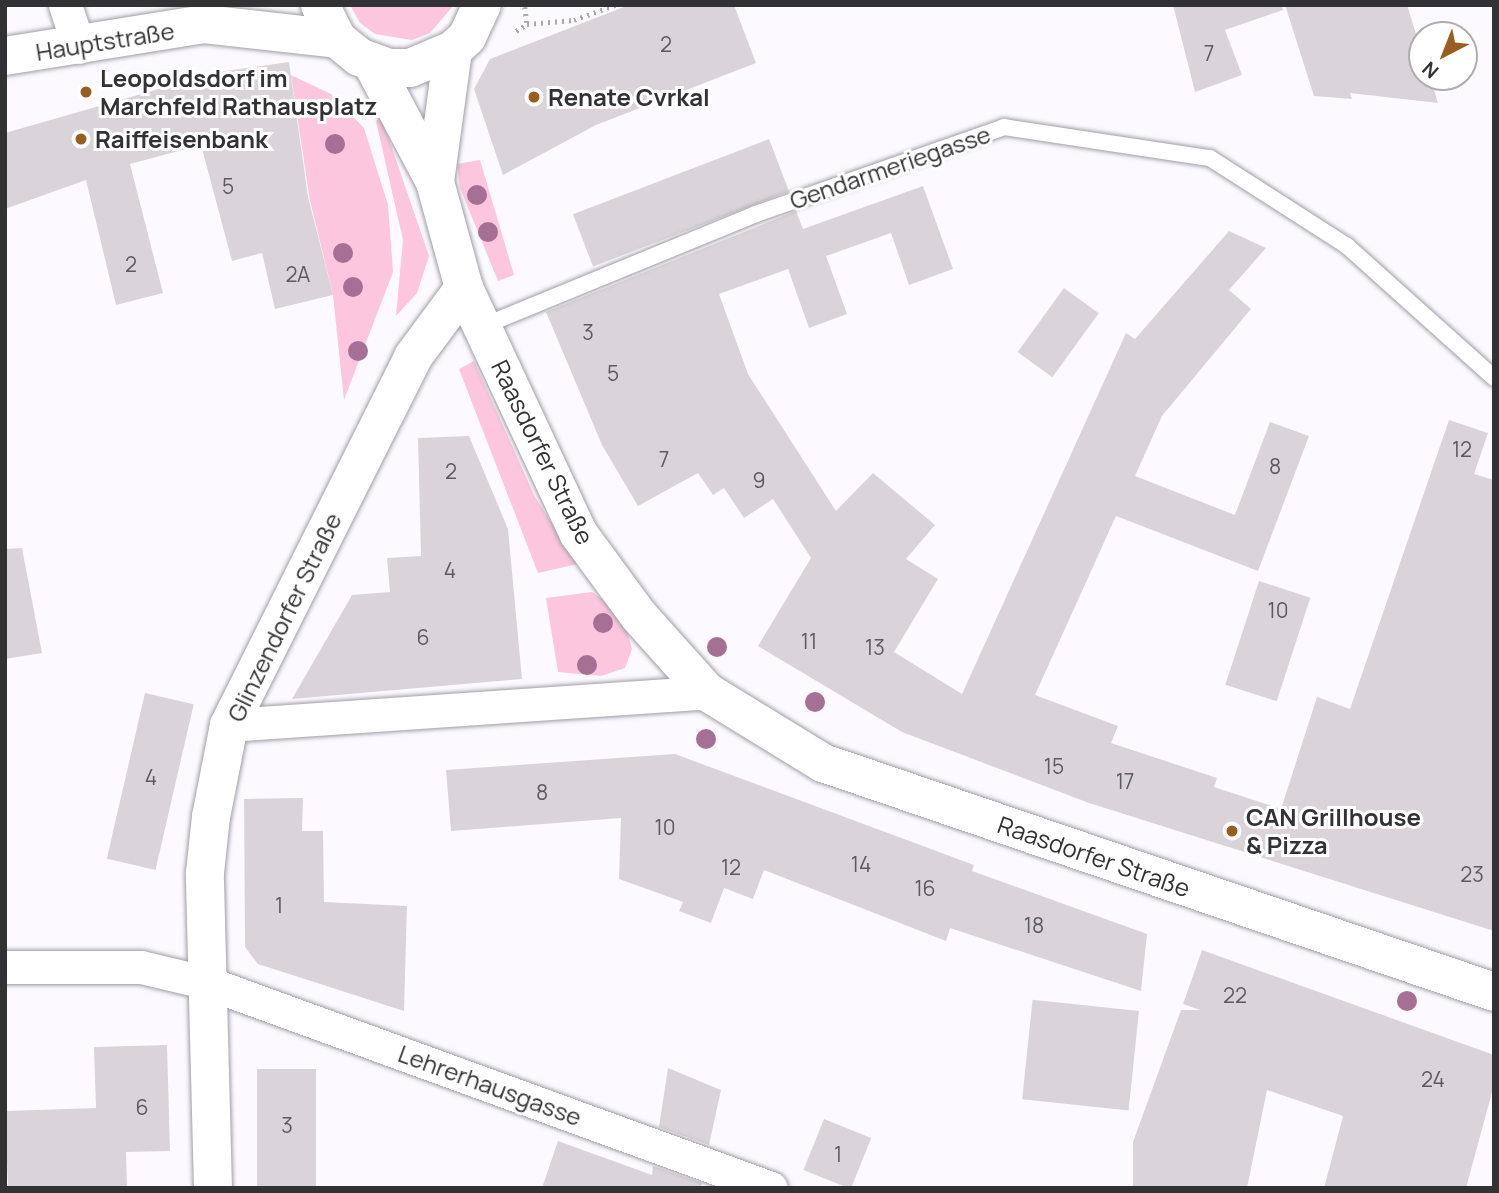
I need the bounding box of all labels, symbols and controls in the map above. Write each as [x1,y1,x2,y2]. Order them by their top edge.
street label: Hauptstraße [34,16,176,66]
north arrow [1408,21,1478,91]
house number: 2 [660,31,672,57]
house number: 7 [1204,40,1214,66]
text: N [1417,56,1444,84]
place label: Leopoldsdorf im Marchfeld Rathausplatz [100,64,377,120]
place label: Renate Cvrkal [548,83,710,111]
marker: Leopoldsdorf im Marchfeld Rathausplatz [78,84,94,100]
marker: Renate Cvrkal [526,89,542,105]
street label: Gendarmeriegasse [786,119,994,215]
place label: Raiffeisenbank [95,125,268,153]
marker: Raiffeisenbank [73,131,89,147]
house number: 5 [222,173,234,199]
house number: 2 [125,251,137,277]
house number: 2A [286,261,310,287]
house number: 3 [582,319,594,345]
street label: Raasdorfer Straße [486,355,600,549]
house number: 5 [607,360,619,386]
house number: 12 [1452,436,1472,462]
house number: 7 [659,446,669,472]
house number: 8 [1269,453,1281,479]
house number: 2 [445,458,457,484]
house number: 9 [752,467,766,493]
street label: Glinzendorfer Straße [221,508,347,726]
house number: 4 [444,557,456,583]
house number: 10 [1268,597,1288,623]
house number: 6 [416,624,430,650]
house number: 11 [801,628,817,654]
house number: 13 [865,634,885,660]
house number: 15 [1044,753,1064,779]
house number: 4 [145,764,157,790]
house number: 17 [1116,768,1134,794]
house number: 8 [536,779,548,805]
place label: CAN Grillhouse & Pizza [1246,803,1421,859]
street label: Raasdorfer Straße [994,810,1194,902]
house number: 10 [655,814,675,840]
marker: CAN Grillhouse & Pizza [1224,823,1240,839]
house number: 14 [851,851,871,877]
house number: 12 [721,854,741,880]
house number: 23 [1460,861,1484,887]
house number: 16 [914,875,936,901]
house number: 1 [275,892,283,918]
house number: 18 [1024,912,1044,938]
house number: 22 [1223,982,1247,1008]
street label: Lehrerhausgasse [394,1038,586,1132]
house number: 24 [1421,1066,1445,1092]
house number: 6 [135,1094,149,1120]
house number: 3 [281,1112,293,1138]
house number: 1 [834,1141,842,1167]

